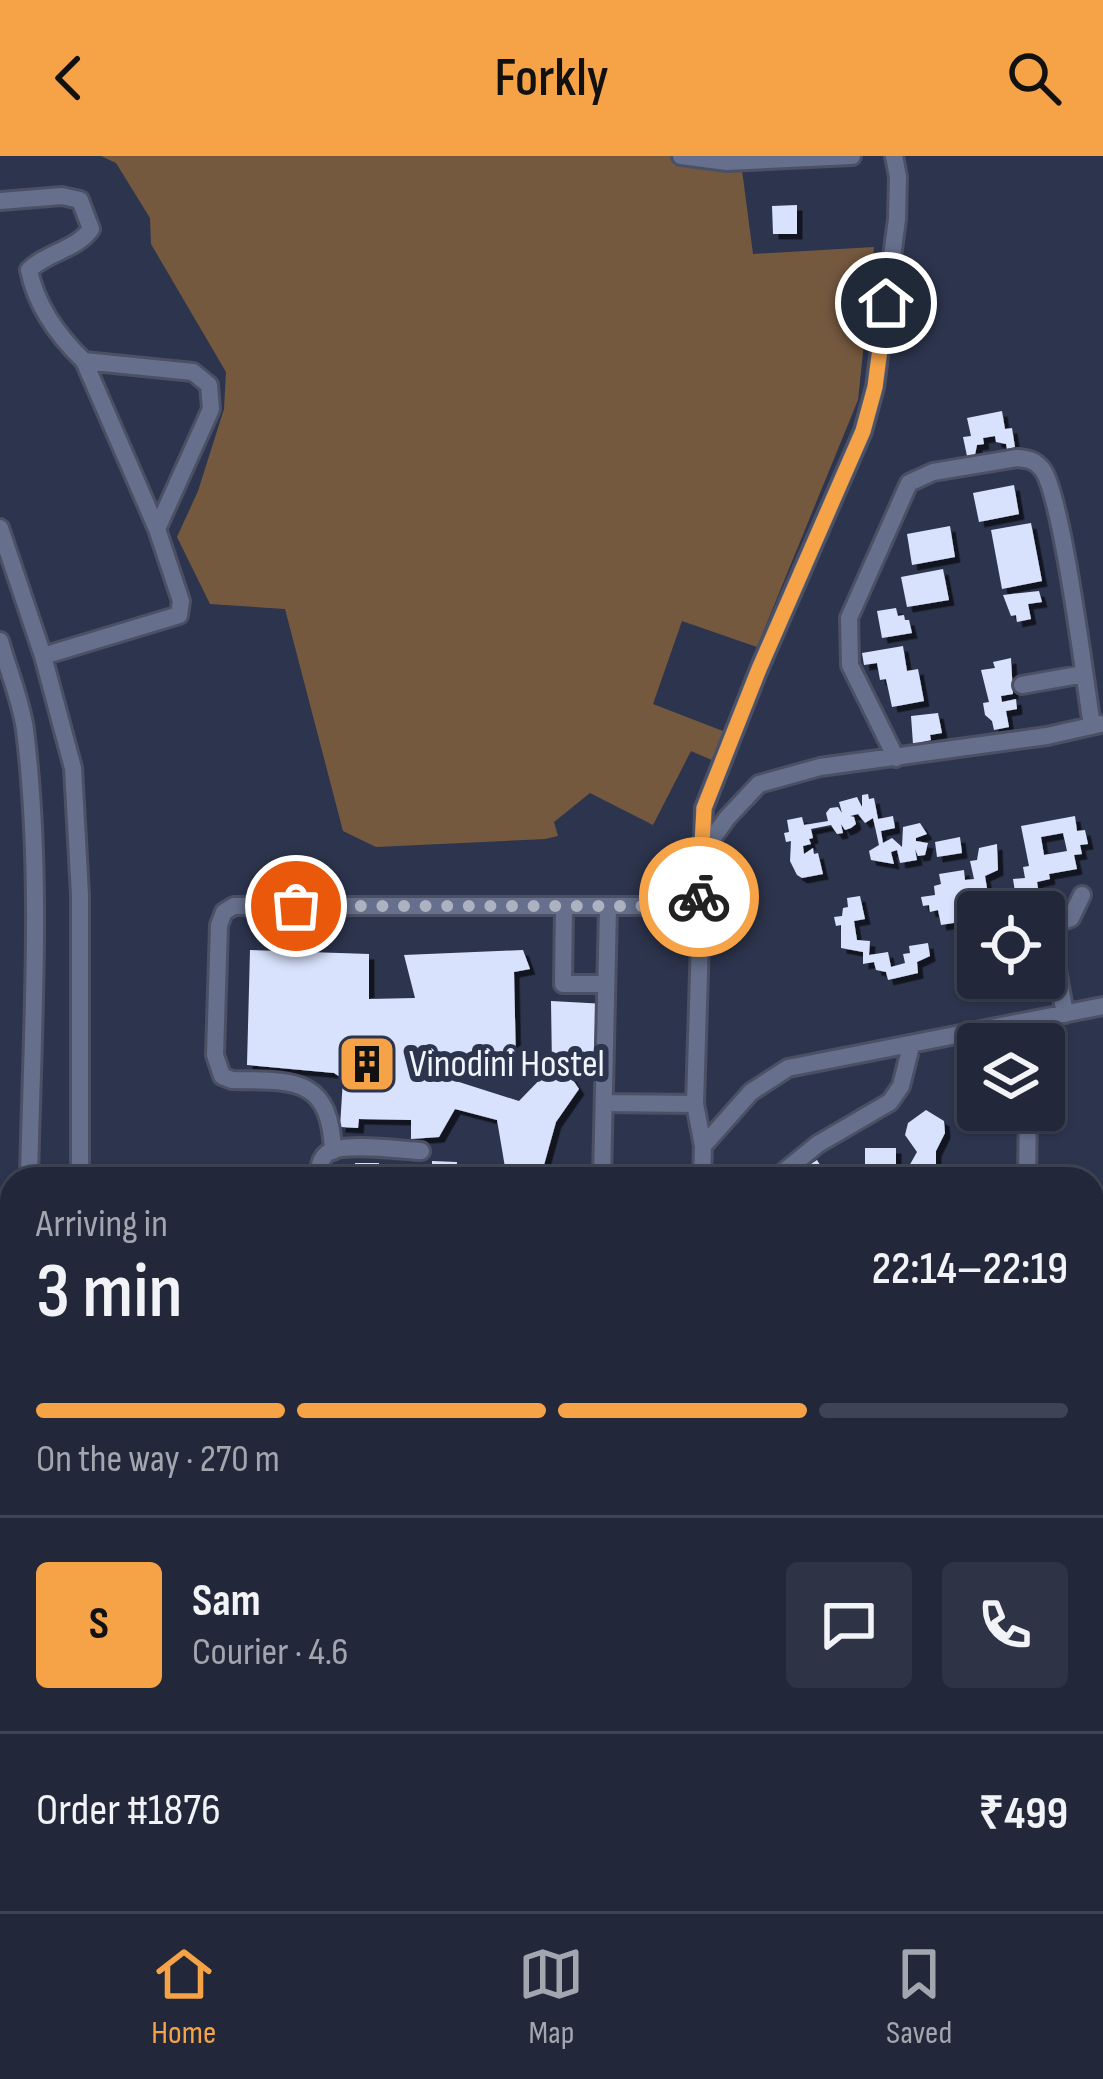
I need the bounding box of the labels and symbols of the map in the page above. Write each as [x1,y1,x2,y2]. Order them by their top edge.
pin [835,252,937,354]
courier [639,837,759,957]
pin [245,855,347,957]
building icon: Vinodini Hostel [336,1033,398,1095]
place label: Vinodini Hostel [409,1041,605,1088]

